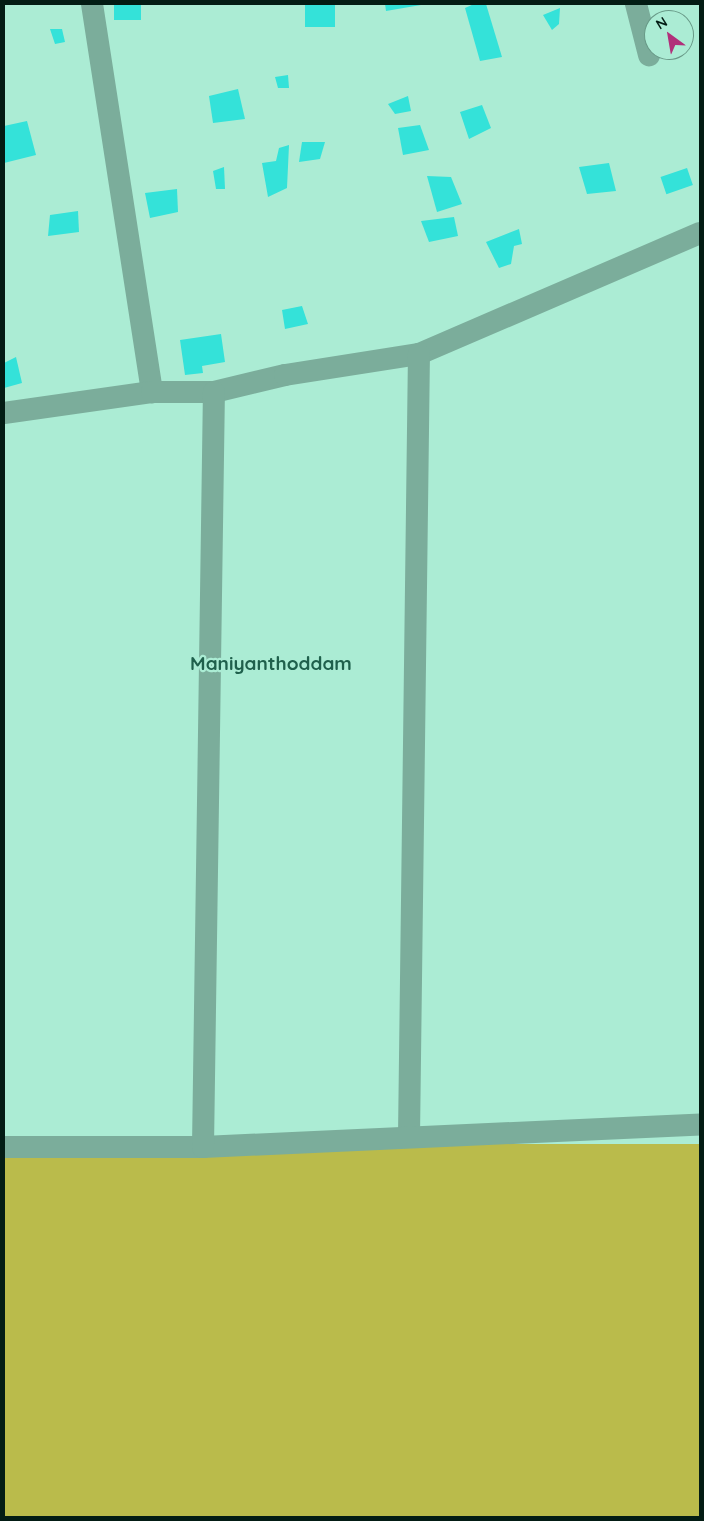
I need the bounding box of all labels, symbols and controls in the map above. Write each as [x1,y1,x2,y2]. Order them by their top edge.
north arrow [644,10,694,60]
text: N [652,13,671,33]
district label: Maniyanthoddam [190,653,352,675]

